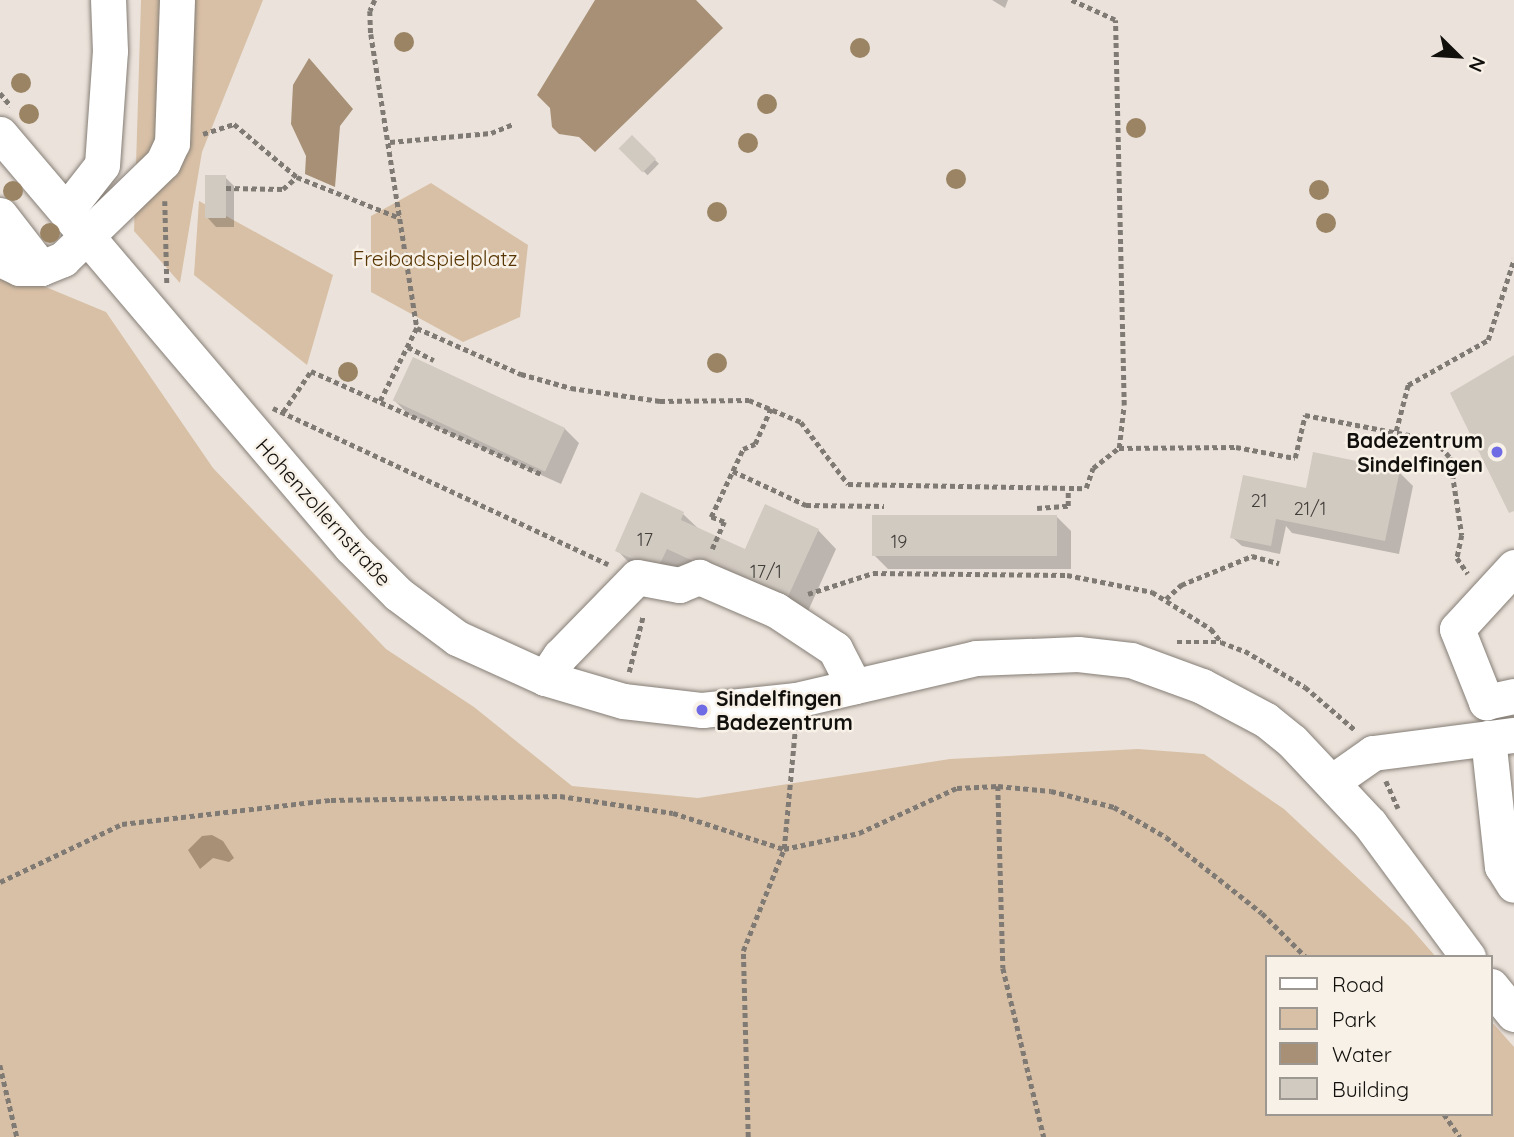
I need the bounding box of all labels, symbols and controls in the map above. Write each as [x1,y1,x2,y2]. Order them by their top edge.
north arrow [1423,21,1493,91]
text: N [1463,53,1491,76]
park label: Freibadspielplatz [352,245,518,271]
place label: Badezentrum Sindelfingen [1346,427,1483,477]
street label: Hohenzollernstraße [251,433,397,591]
marker: Badezentrum Sindelfingen [1489,444,1505,460]
house number: 21 [1251,490,1267,512]
house number: 21/1 [1294,498,1326,520]
house number: 17 [637,529,653,551]
house number: 19 [891,531,907,553]
house number: 17/1 [750,561,782,583]
place label: Sindelfingen Badezentrum [716,685,853,735]
marker: Sindelfingen Badezentrum [694,702,710,718]
legend [1266,955,1493,1116]
text: Road [1332,971,1384,997]
text: Park [1332,1006,1376,1032]
text: Water [1332,1041,1392,1067]
text: Building [1332,1076,1409,1102]

